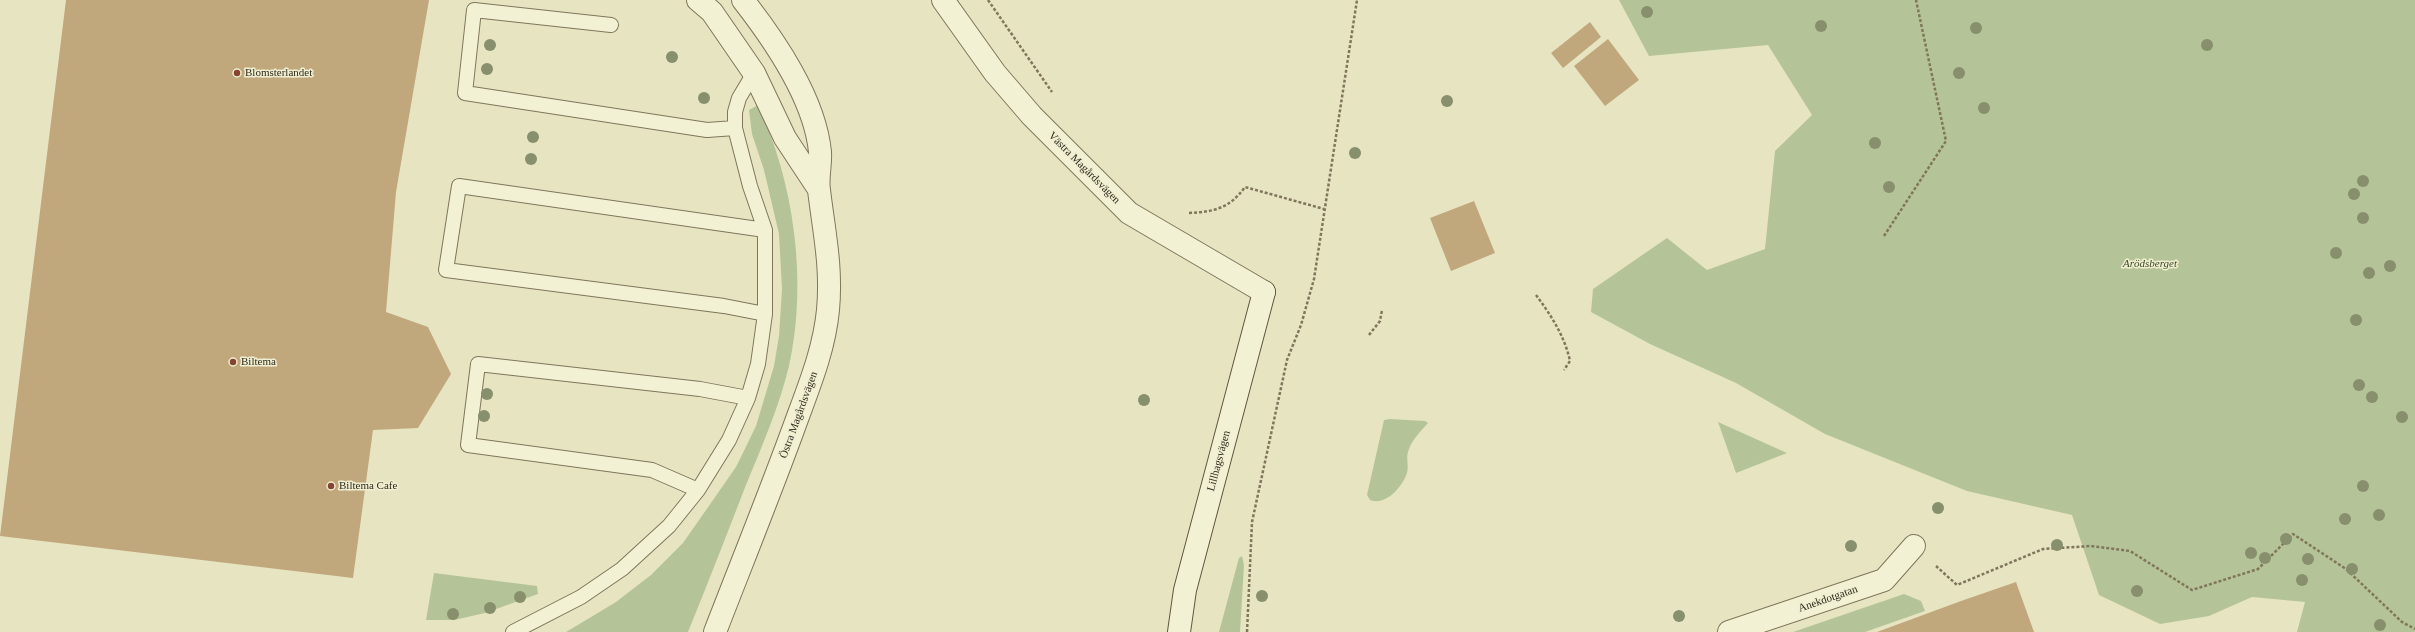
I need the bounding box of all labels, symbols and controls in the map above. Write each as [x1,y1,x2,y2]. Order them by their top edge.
place label: Blomsterlandet [245,66,312,80]
marker: Blomsterlandet [232,68,242,78]
street label: Västra Magårdsvägen [1045,129,1123,207]
park label: Arödsberget [2123,257,2177,271]
place label: Biltema [241,355,276,369]
marker: Biltema [228,357,238,367]
street label: Östra Magårdsvägen [777,370,821,460]
street label: Lillhagsvägen [1205,429,1233,493]
place label: Biltema Cafe [339,479,397,493]
marker: Biltema Cafe [326,481,336,491]
street label: Anekdotgatan [1797,583,1859,615]

